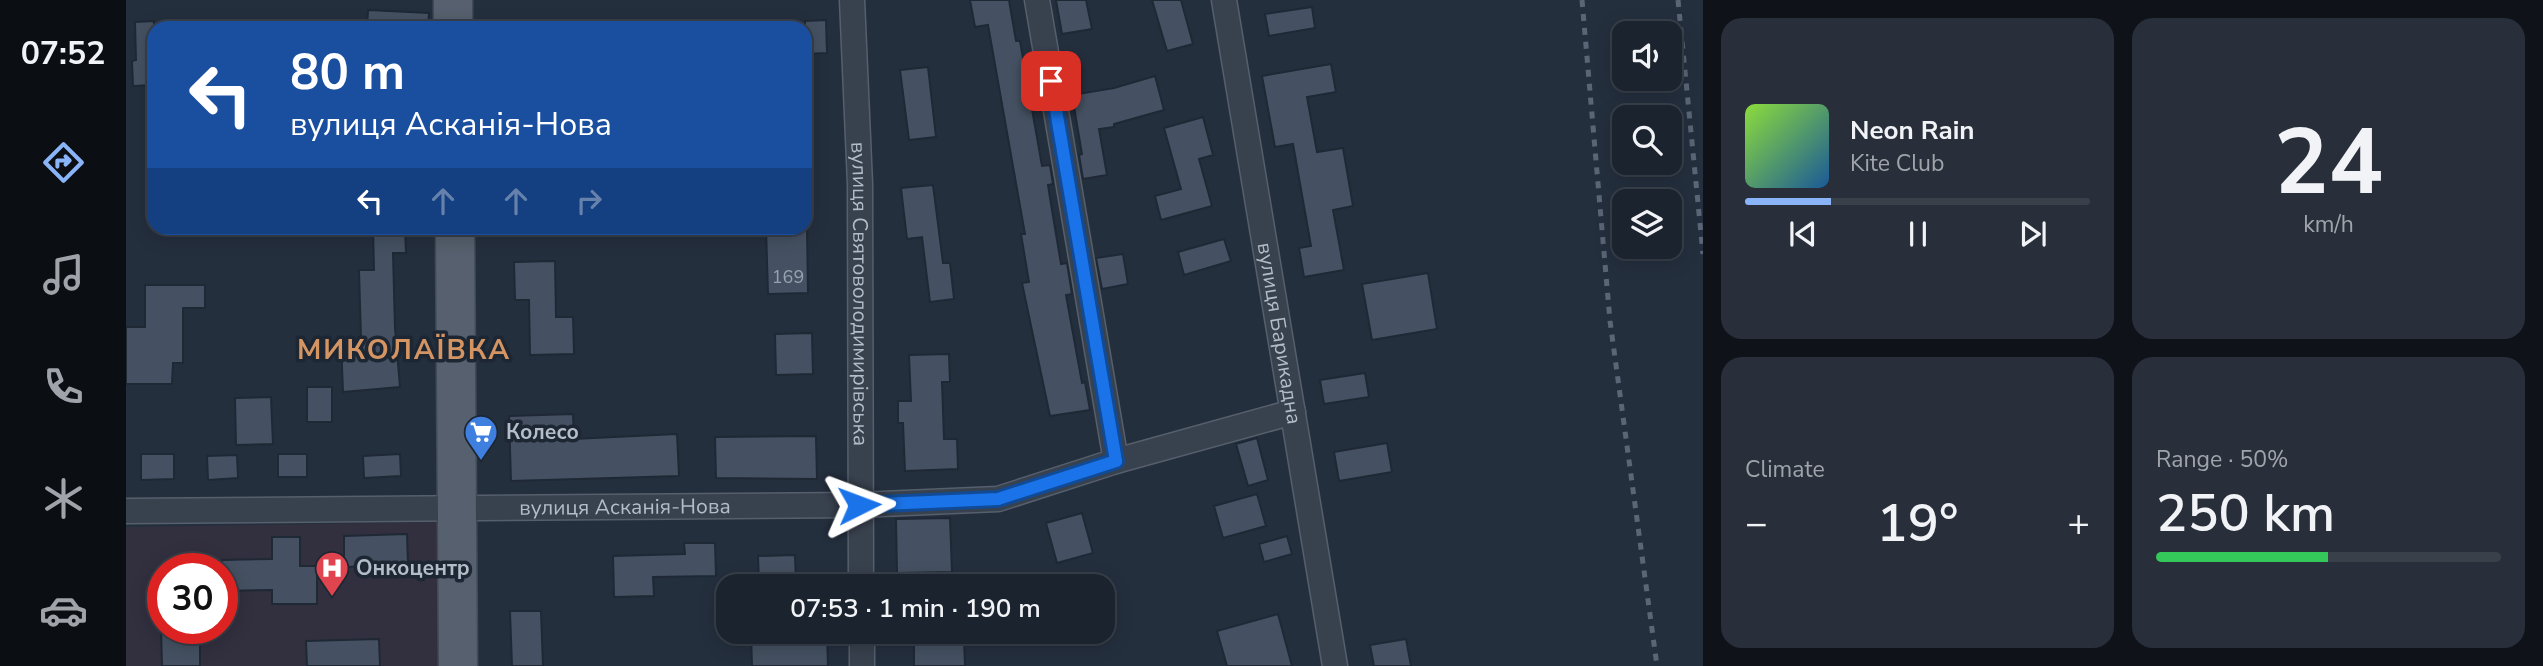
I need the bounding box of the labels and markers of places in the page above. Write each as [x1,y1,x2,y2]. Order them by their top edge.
pin [1021,51,1081,111]
supermarket icon: Колесо [462,413,500,462]
place label: Колесо [506,418,579,446]
hospital icon: Онкоцентр [313,549,351,598]
place label: Онкоцентр [356,554,470,582]

